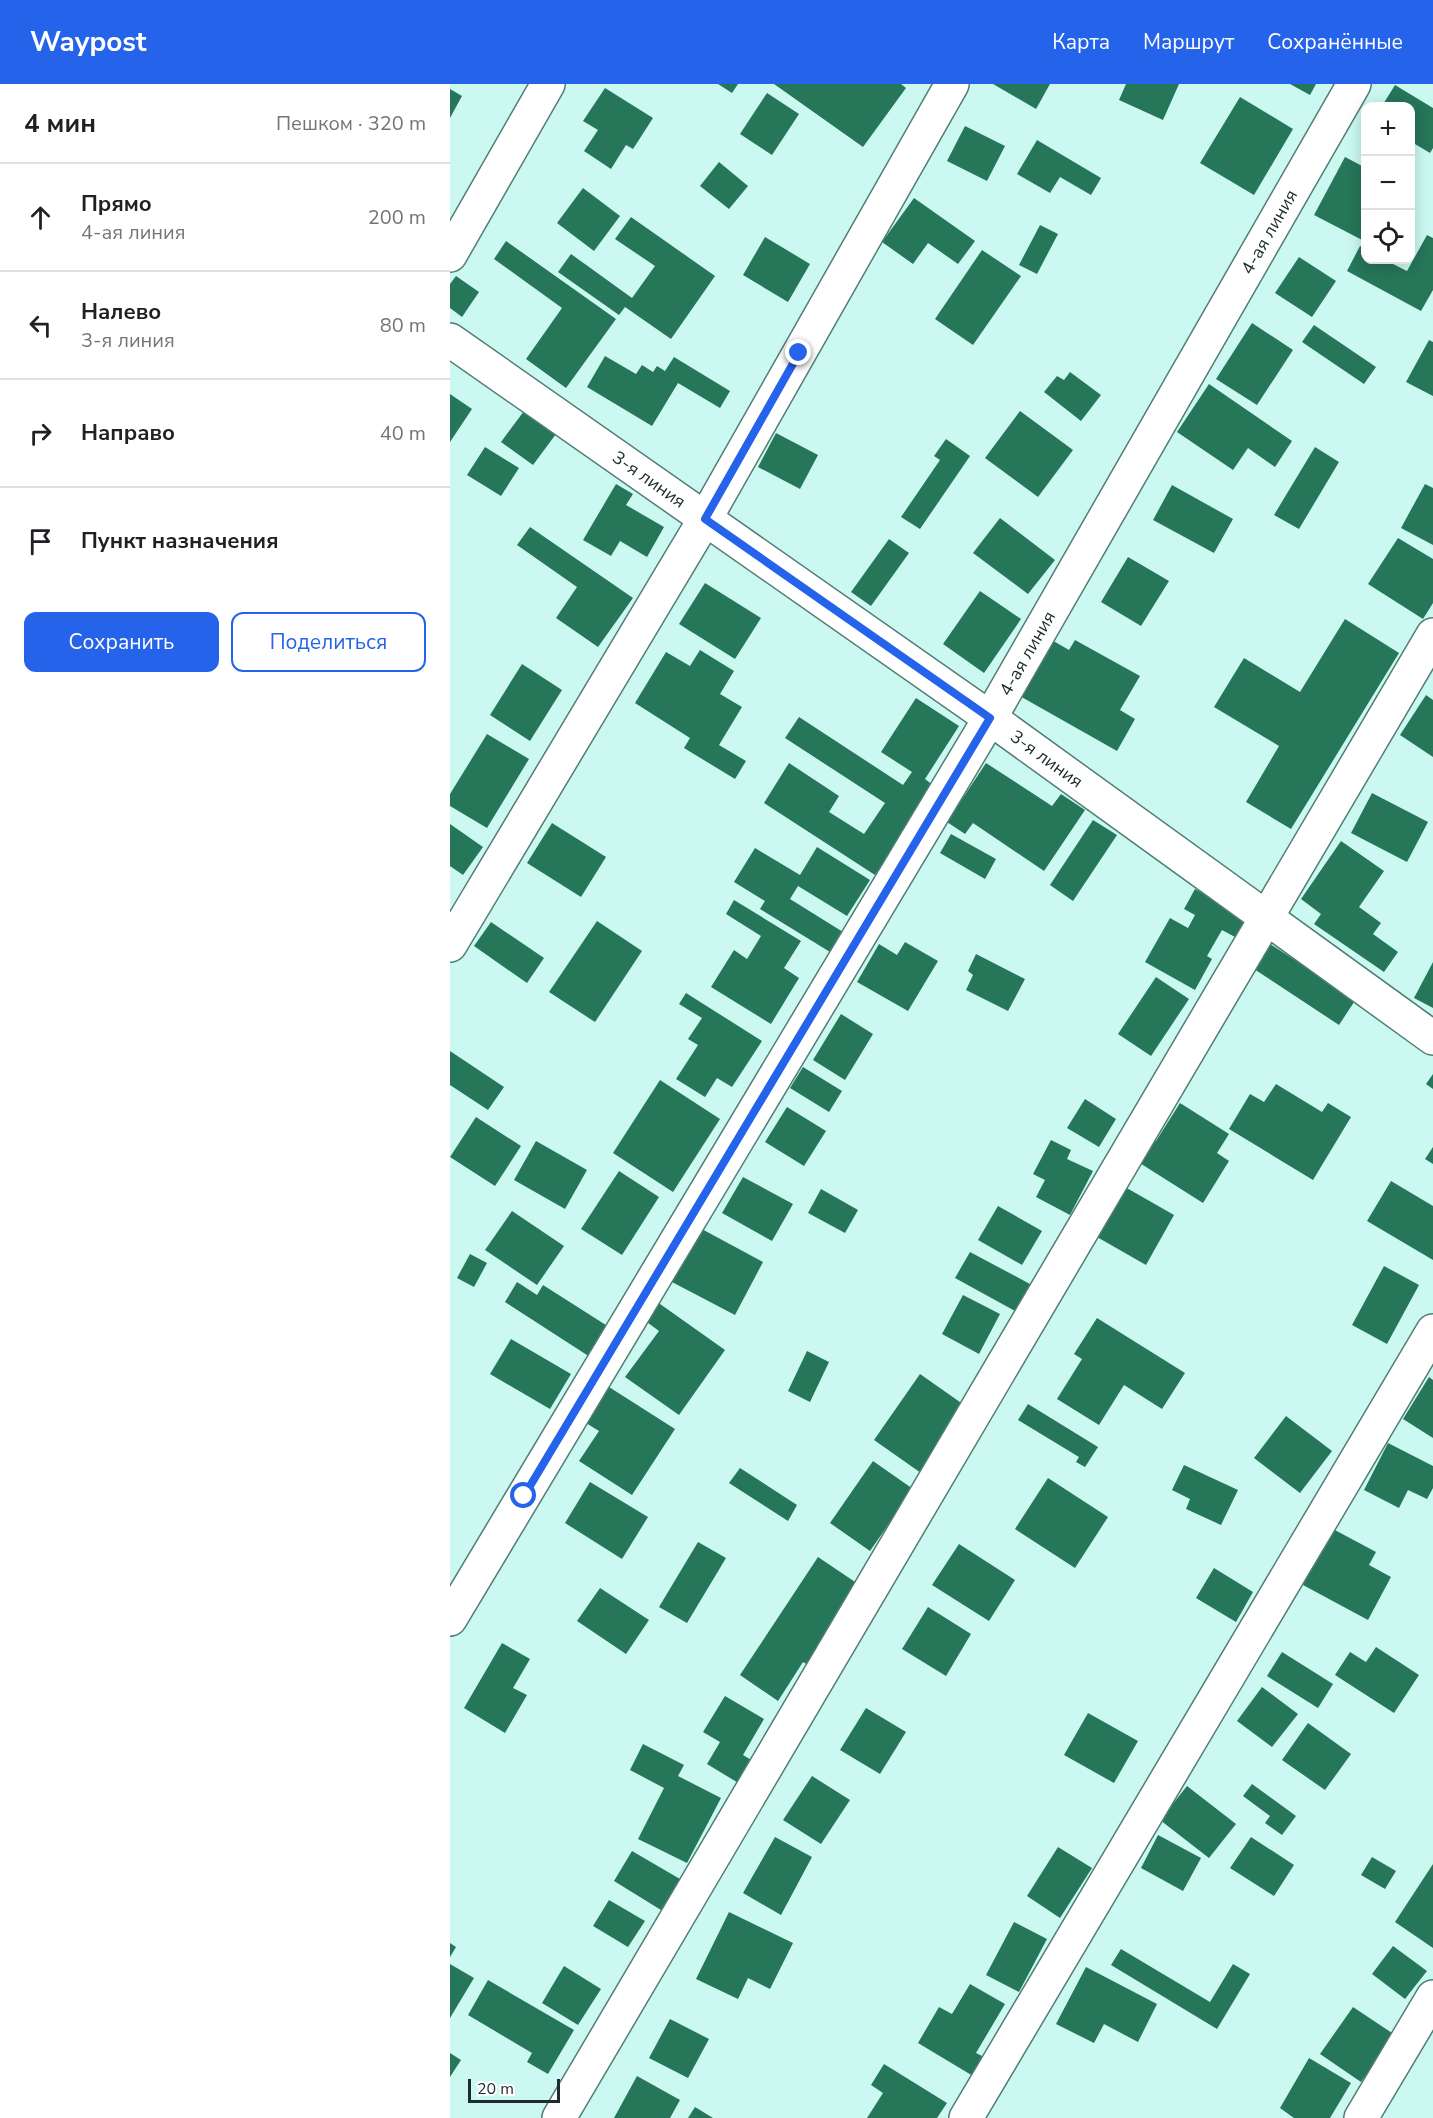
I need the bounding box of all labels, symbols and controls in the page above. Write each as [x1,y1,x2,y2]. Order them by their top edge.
text: Waypost [30,23,147,61]
text: Карта [1052,28,1110,56]
text: Маршрут [1143,28,1234,56]
text: Сохранённые [1267,28,1403,56]
map controls [1361,102,1415,264]
button: + [1361,102,1415,156]
text: 4 мин [24,106,96,141]
text: Пешком · 320 m [276,110,426,137]
button: − [1361,156,1415,210]
street label: 4-ая линия [1235,185,1303,279]
text: Прямо [81,189,152,219]
icon: ahead [24,201,57,234]
text: 200 m [368,204,426,231]
button: locate [1361,210,1415,264]
text: 4-ая линия [81,219,186,246]
text: Налево [81,297,161,327]
icon: left [24,309,57,342]
text: 80 m [380,312,426,339]
text: 3-я линия [81,327,175,354]
route end [785,339,811,365]
icon: right [24,417,57,450]
text: Направо [81,418,175,448]
text: 40 m [380,420,426,447]
street label: 3-я линия [608,445,691,513]
icon: arrive [24,525,57,558]
text: Пункт назначения [81,526,279,556]
street label: 4-ая линия [993,607,1061,700]
button: Сохранить [24,612,219,672]
button: Поделиться [231,612,426,672]
street label: 3-я линия [1005,724,1088,793]
route start [510,1482,536,1508]
scale bar [468,2076,560,2104]
text: 20 m [477,2078,514,2100]

